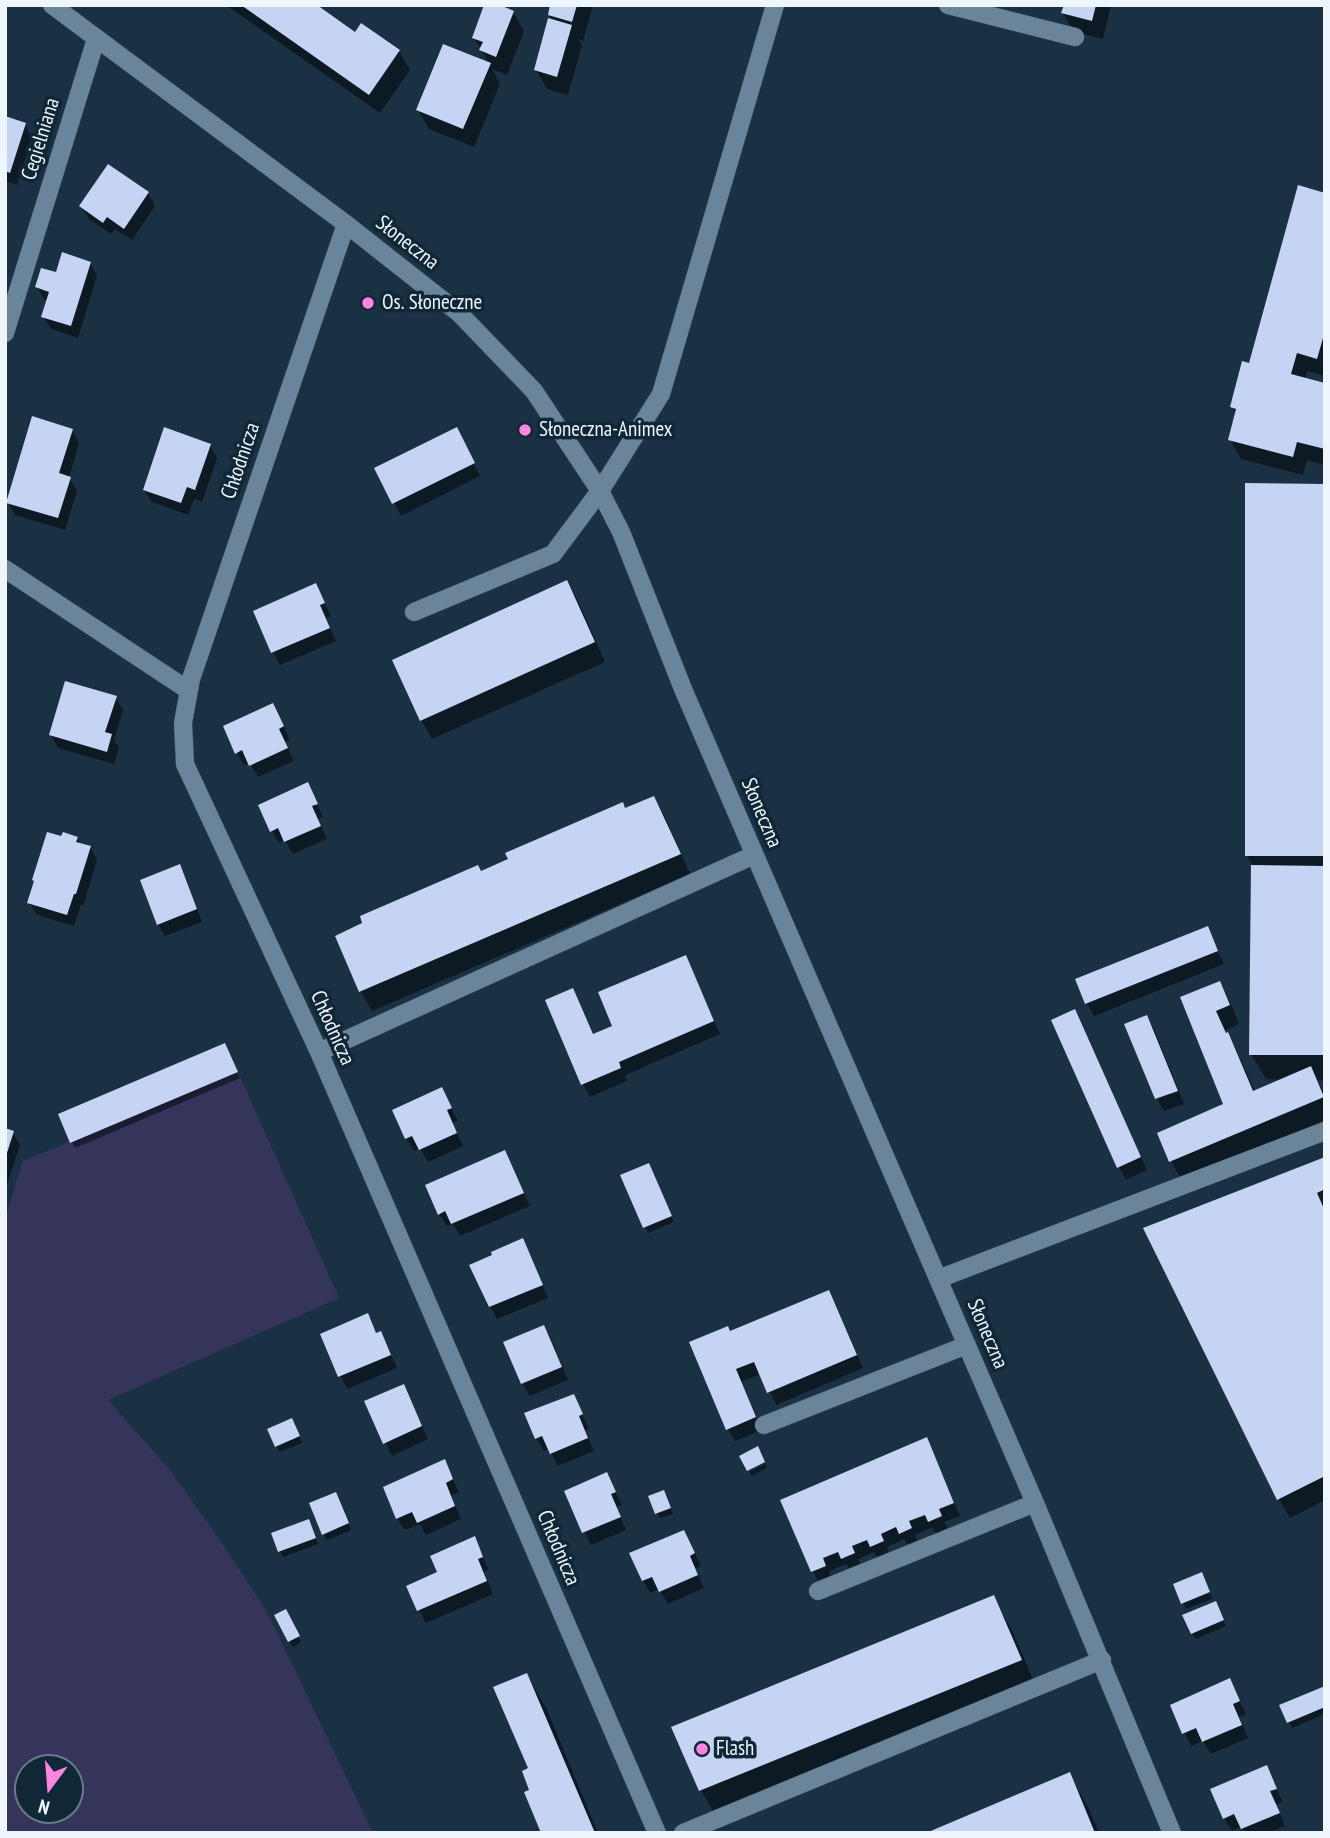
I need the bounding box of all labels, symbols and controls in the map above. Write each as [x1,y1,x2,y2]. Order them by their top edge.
street label: Cegielniana [17,95,65,183]
street label: Słoneczna [370,211,444,275]
place label: Os. Słoneczne [382,290,482,316]
marker: Os. Słoneczne [360,295,376,311]
place label: Słoneczna-Animex [539,417,672,443]
street label: Chłodnicza [216,420,266,502]
marker: Słoneczna-Animex [517,422,533,438]
street label: Słoneczna [735,774,787,852]
street label: Chłodnicza [304,987,360,1069]
street label: Słoneczna [961,1295,1013,1373]
street label: Chłodnicza [531,1507,585,1589]
place label: Flash [716,1736,754,1762]
marker: Flash [694,1741,710,1757]
north arrow [14,1754,84,1824]
text: N [36,1794,52,1820]

